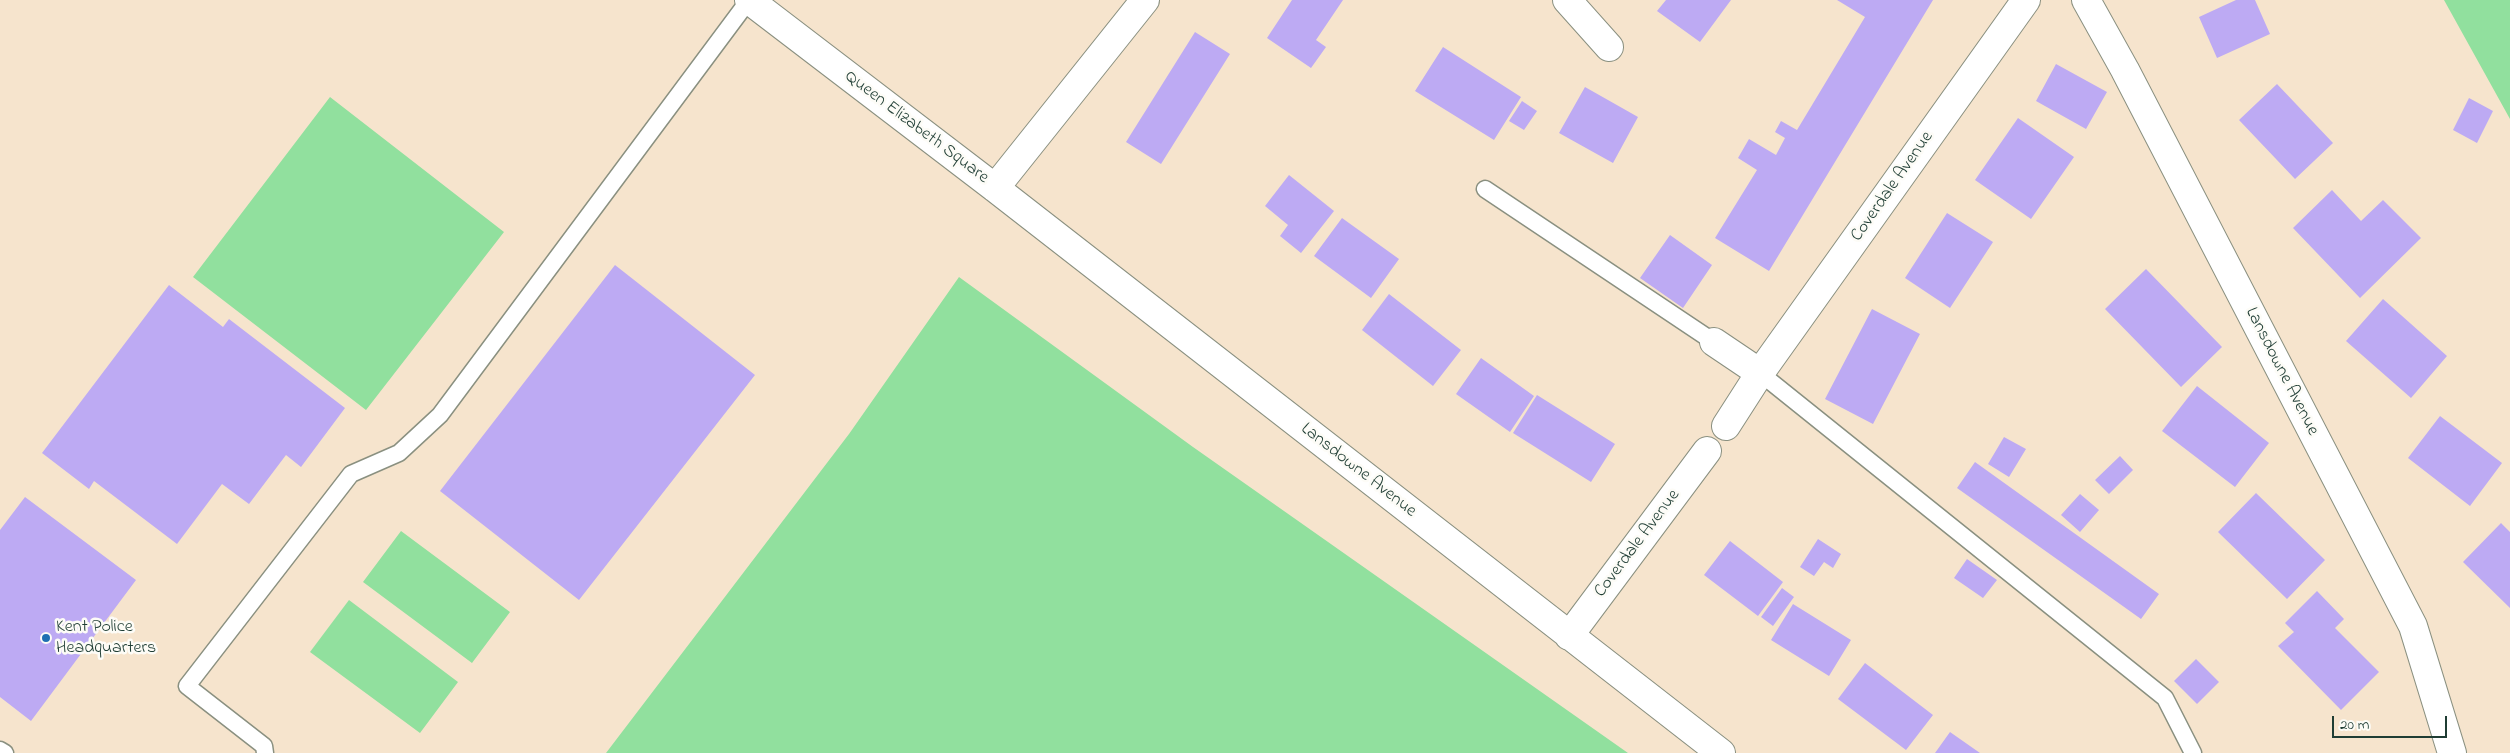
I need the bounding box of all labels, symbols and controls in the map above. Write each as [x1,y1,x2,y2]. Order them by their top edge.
street label: Queen Elizabeth Square [840,67,992,189]
street label: Coverdale Avenue [1847,128,1939,246]
street label: Lansdowne Avenue [2239,304,2323,440]
street label: Lansdowne Avenue [1296,419,1420,523]
street label: Coverdale Avenue [1590,486,1686,602]
place label: Kent Police Headquarters [56,617,156,660]
marker: Kent Police Headquarters [40,632,52,644]
scale bar [2335,706,2450,738]
text: 20 m [2340,714,2369,736]

